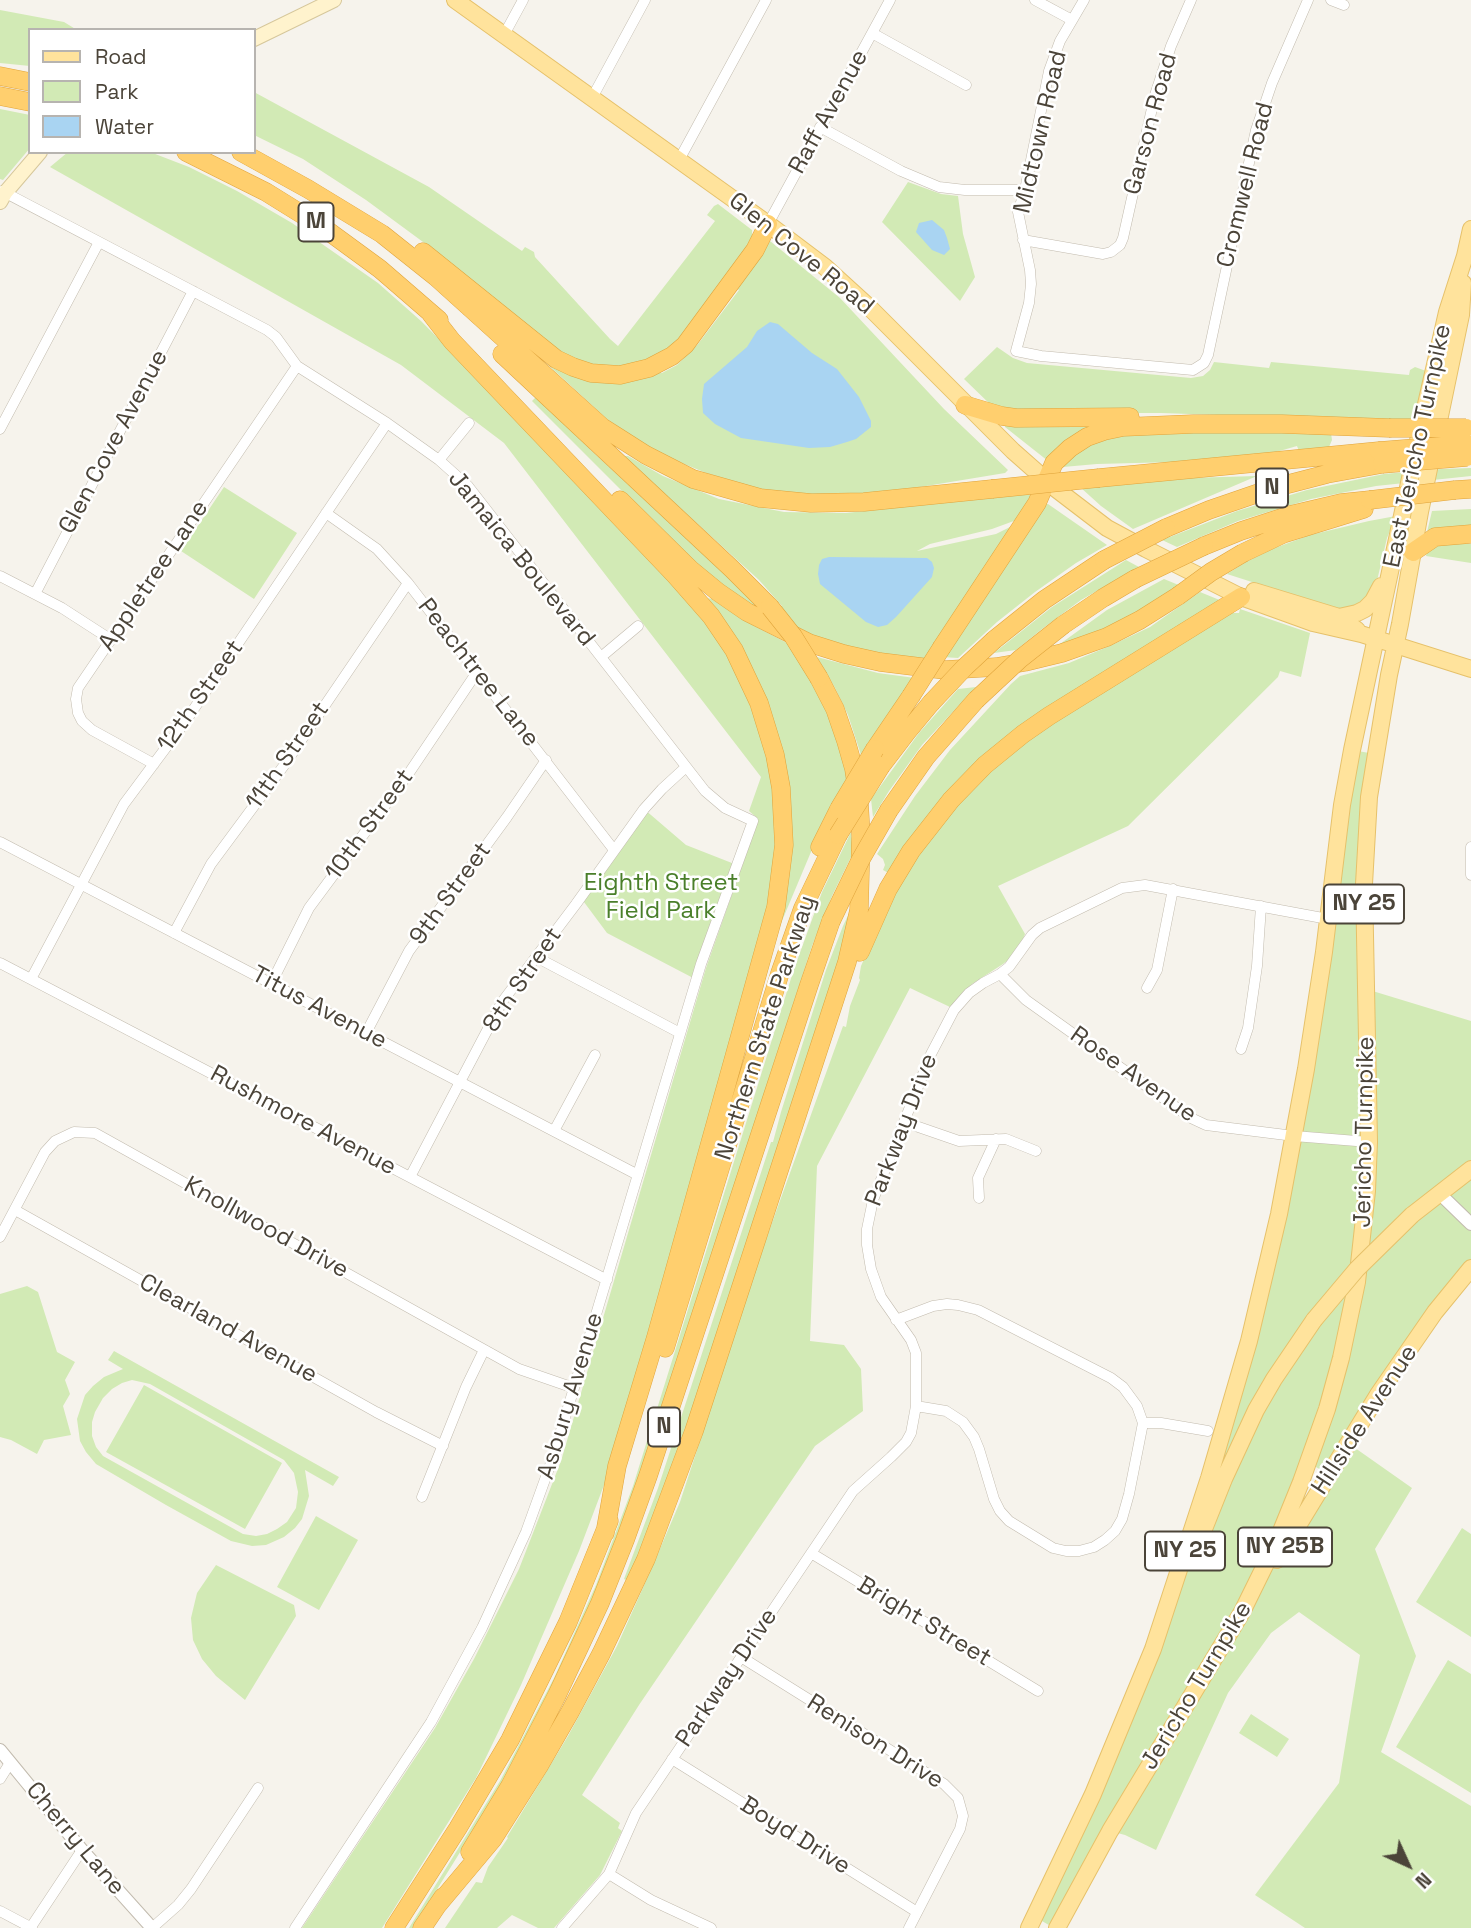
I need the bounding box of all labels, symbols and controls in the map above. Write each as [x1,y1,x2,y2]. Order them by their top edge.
legend [28,28,256,154]
text: Road [95,43,147,70]
street label: Raff Avenue [783,45,875,179]
street label: Midtown Road [1008,48,1074,216]
street label: Garson Road [1118,50,1184,198]
text: Park [95,78,139,105]
street label: Cromwell Road [1212,99,1280,271]
text: Water [95,113,154,140]
street label: Glen Cove Road [723,187,879,321]
road number: M [298,202,334,242]
street label: East Jericho Turnpike [1378,322,1458,570]
street label: Glen Cove Avenue [53,345,175,539]
street label: Jamaica Boulevard [441,465,601,653]
road number: N [1256,468,1288,508]
street label: Appletree Lane [93,495,215,657]
street label: Peachtree Lane [411,593,545,753]
street label: 12th Street [152,635,250,757]
street label: 11th Street [240,696,336,816]
street label: 10th Street [320,764,420,886]
street label: 9th Street [404,837,498,951]
park label: Eighth Street Field Park [584,869,738,925]
road number: NY 25 [1324,884,1404,923]
street label: Northern State Parkway [710,892,822,1164]
street label: 8th Street [477,922,569,1038]
street label: Titus Avenue [246,960,392,1056]
street label: Rose Avenue [1064,1021,1202,1129]
street label: Jericho Turnpike [1349,1036,1381,1228]
street label: Parkway Drive [860,1050,944,1210]
street label: Rushmore Avenue [205,1060,401,1182]
street label: Knollwood Drive [179,1171,353,1285]
street label: Clearland Avenue [134,1268,322,1390]
street label: Asbury Avenue [532,1309,610,1483]
street label: Hillside Avenue [1306,1340,1424,1500]
road number: N [648,1408,680,1446]
road number: NY 25B [1238,1528,1332,1566]
road number: NY 25 [1145,1532,1225,1570]
street label: Bright Street [852,1571,996,1673]
street label: Jericho Turnpike [1135,1597,1259,1775]
street label: Parkway Drive [670,1603,784,1753]
street label: Renison Drive [801,1689,949,1795]
street label: Cherry Lane [19,1776,131,1902]
street label: Boyd Drive [735,1791,855,1881]
north arrow [1373,1830,1443,1900]
text: N [1410,1867,1437,1894]

